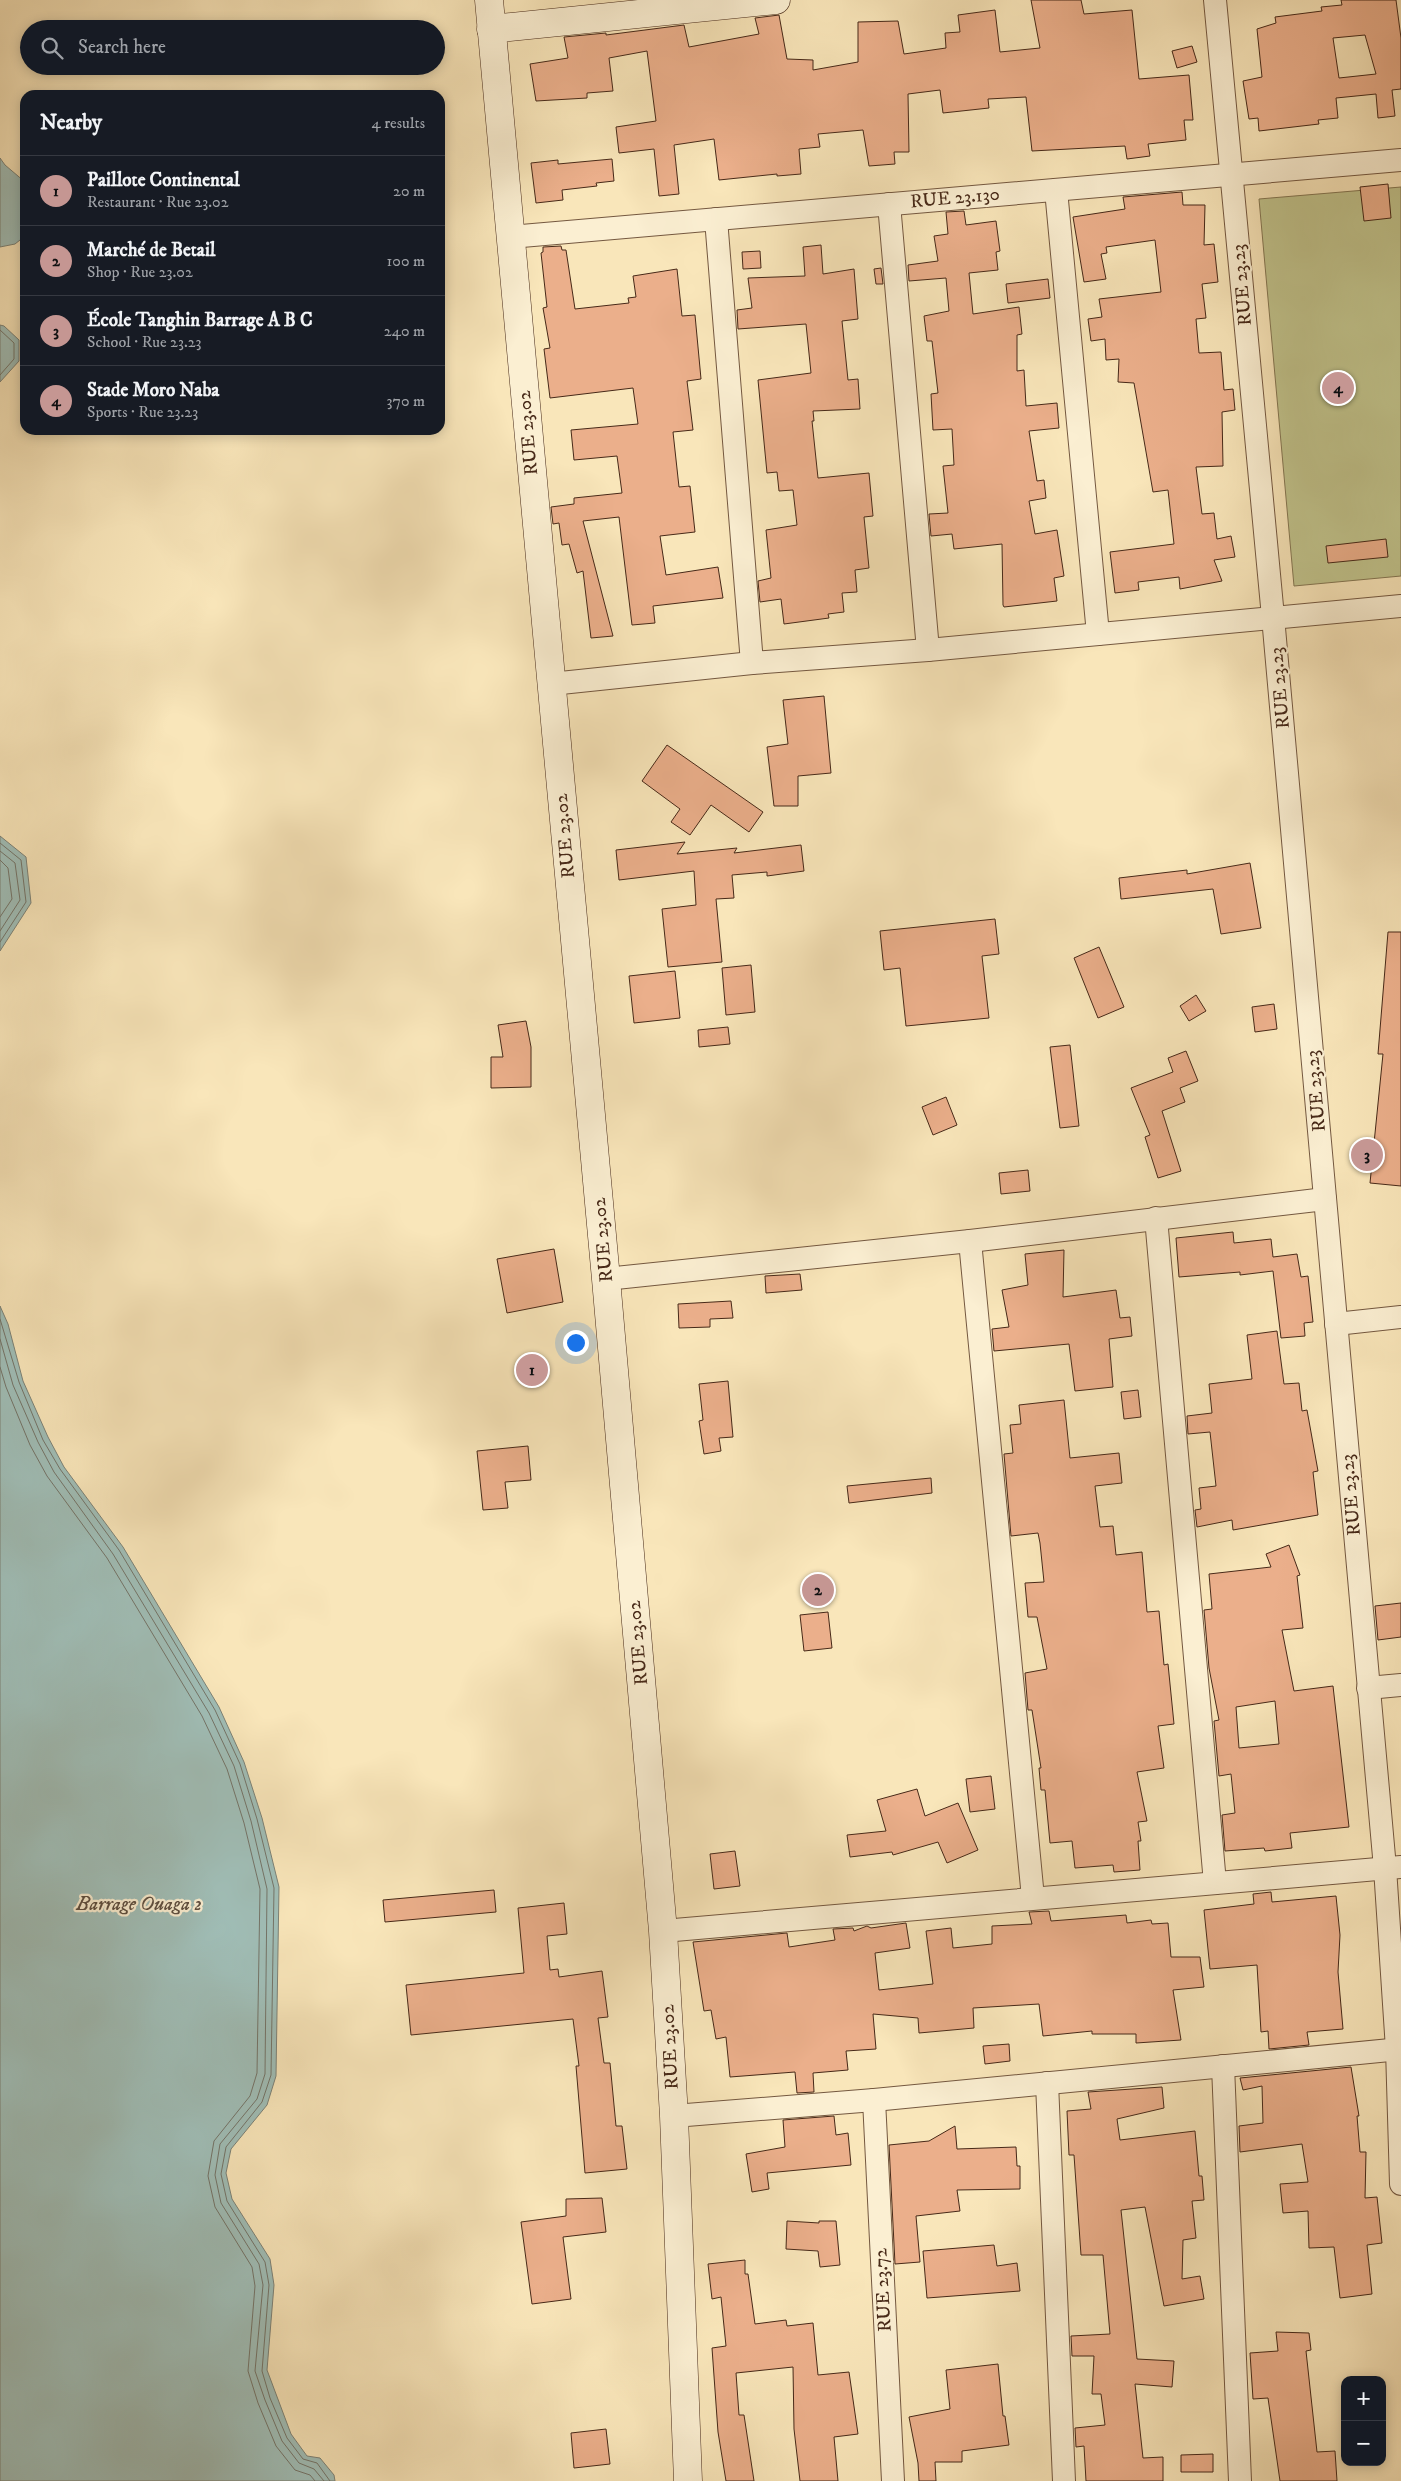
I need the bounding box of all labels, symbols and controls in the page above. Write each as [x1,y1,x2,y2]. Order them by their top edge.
search box [20,20,445,75]
icon: search [38,34,66,62]
text: Search here [78,36,166,59]
text: Nearby [40,110,102,136]
text: 4 results [372,113,425,133]
text: Paillote Continental [87,169,240,192]
text: 1 [53,181,59,201]
text: 20 m [393,181,425,201]
street label: RUE 23.130 [909,183,1001,213]
text: Restaurant · Rue 23.02 [87,192,229,212]
text: Marché de Betail [87,239,216,262]
street label: RUE 23.23 [1227,243,1257,327]
text: 2 [52,251,60,271]
text: 100 m [387,251,425,271]
text: Shop · Rue 23.02 [87,262,193,282]
text: École Tanghin Barrage A B C [87,309,313,332]
text: 3 [53,321,59,341]
text: 240 m [384,321,425,341]
text: School · Rue 23.23 [87,332,202,352]
pin: 4 [1322,369,1354,407]
text: Stade Moro Naba [87,379,219,402]
street label: RUE 23.02 [513,389,543,476]
text: 4 [51,391,61,411]
text: 370 m [387,391,425,411]
text: Sports · Rue 23.23 [87,402,198,422]
street label: RUE 23.23 [1265,646,1295,730]
street label: RUE 23.02 [550,792,580,879]
street label: RUE 23.23 [1301,1049,1331,1133]
pin: 3 [1351,1136,1383,1174]
street label: RUE 23.02 [588,1196,618,1283]
your location [563,1330,589,1356]
pin: 1 [516,1351,548,1389]
street label: RUE 23.23 [1336,1453,1366,1537]
pin: 2 [802,1571,834,1609]
street label: RUE 23.02 [623,1599,653,1686]
water label: Barrage Ouaga 2 [75,1892,202,1917]
street label: RUE 23.02 [656,2003,684,2090]
street label: RUE 23.72 [869,2247,897,2332]
map controls [1341,2376,1386,2466]
button: + [1341,2376,1386,2421]
button: − [1341,2421,1386,2466]

